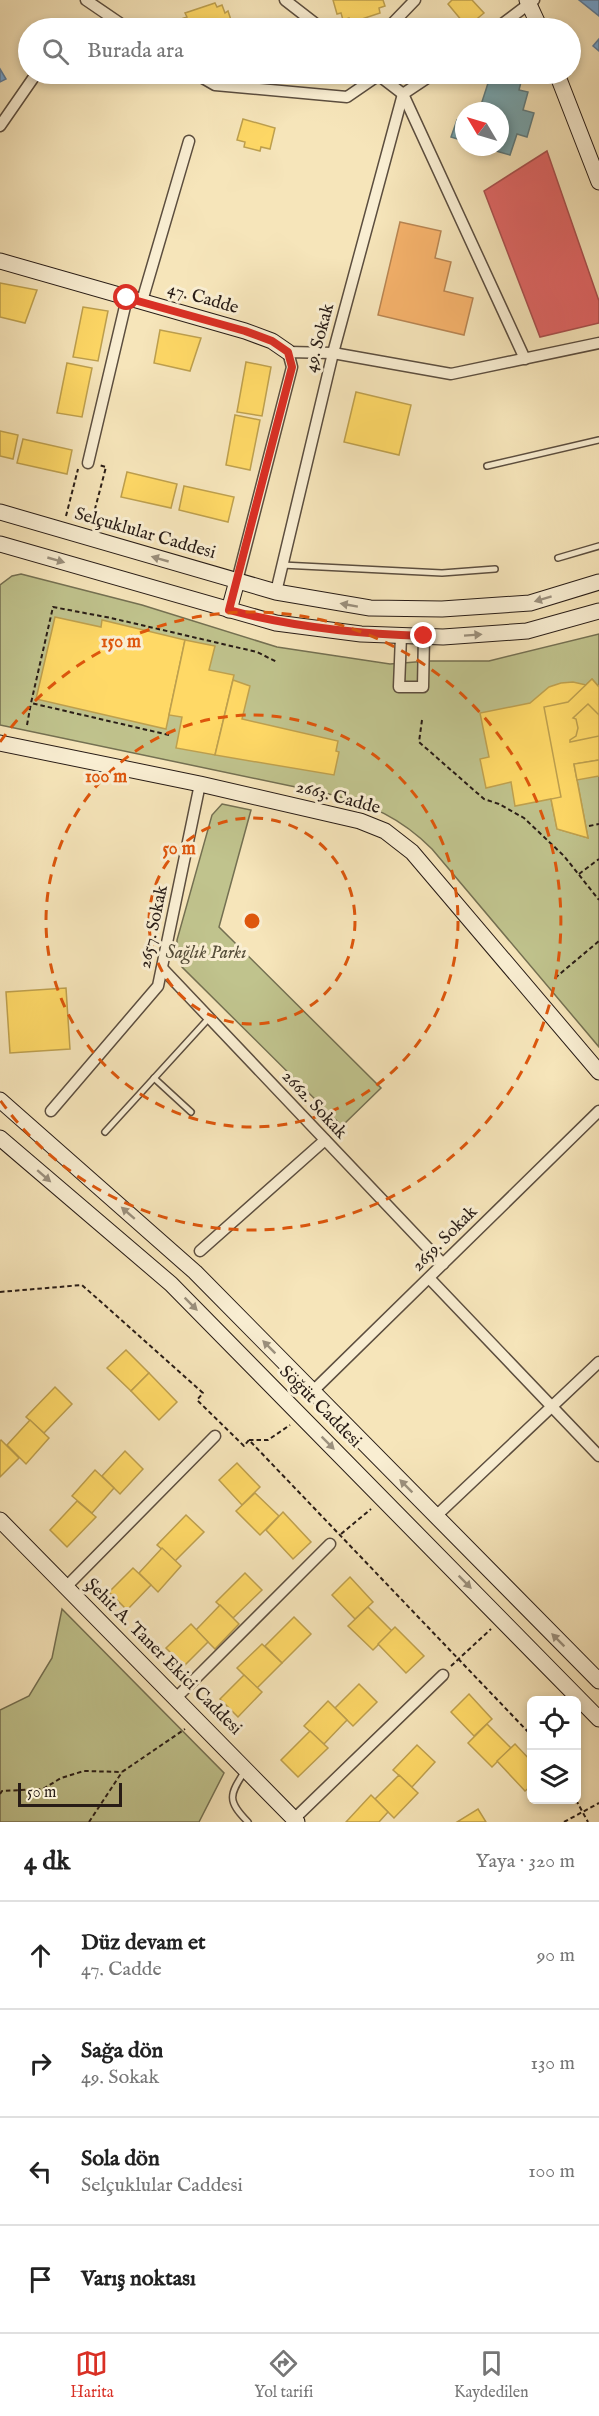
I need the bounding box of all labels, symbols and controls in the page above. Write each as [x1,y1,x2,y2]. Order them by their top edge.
search box [18,18,581,84]
icon: search [39,35,72,68]
text: Burada ara [87,37,184,65]
north arrow [455,102,509,156]
street label: 47. Cadde [165,278,241,320]
route start [113,284,139,310]
street label: 49. Sokak [300,301,340,375]
street label: Selçuklular Caddesi [72,503,218,565]
one-way arrow [151,554,169,563]
one-way arrow [47,556,65,565]
one-way arrow [534,595,552,604]
one-way arrow [339,600,358,609]
route end [410,622,436,648]
one-way arrow [463,630,482,640]
text: 150 m [101,631,141,654]
text: 100 m [85,766,127,789]
street label: 2663. Cadde [293,776,383,820]
text: 50 m [162,838,196,861]
street label: 2657. Sokak [134,883,174,971]
centre of rings [242,911,262,931]
park label: Sağlık Parkı [166,942,246,965]
street label: 2662. Sokak [276,1066,352,1144]
one-way arrow [36,1169,52,1182]
street label: 2659. Sokak [407,1201,483,1277]
one-way arrow [121,1207,136,1220]
one-way arrow [184,1297,198,1312]
one-way arrow [263,1341,277,1355]
street label: Söğüt Caddesi [274,1361,366,1453]
one-way arrow [320,1436,334,1450]
one-way arrow [400,1479,414,1493]
street label: Şehit A. Taner Ekici Caddesi [80,1574,247,1741]
one-way arrow [457,1574,471,1588]
one-way arrow [551,1632,565,1647]
map controls [527,1696,581,1804]
button: locate [527,1696,581,1750]
button: layers [527,1750,581,1804]
scale bar [18,1780,122,1808]
text: 50 m [27,1783,56,1803]
text: 4 dk [24,1845,70,1878]
text: Yaya · 320 m [476,1849,575,1874]
text: Düz devam et [81,1929,206,1957]
icon: ahead [24,1939,57,1972]
text: 90 m [537,1943,575,1968]
text: 47. Cadde [81,1957,162,1982]
text: Sağa dön [81,2037,163,2065]
icon: right [24,2047,57,2080]
text: 130 m [530,2051,575,2076]
text: 49. Sokak [81,2065,159,2090]
text: Sola dön [81,2145,160,2173]
icon: left [24,2155,57,2188]
text: 100 m [528,2159,575,2184]
text: Selçuklular Caddesi [81,2173,243,2198]
icon: arrive [24,2263,57,2296]
text: Varış noktası [81,2265,196,2293]
tab: Harita [70,2347,114,2403]
tab: Yol tarifi [254,2347,313,2403]
tab: Kaydedilen [454,2347,529,2403]

